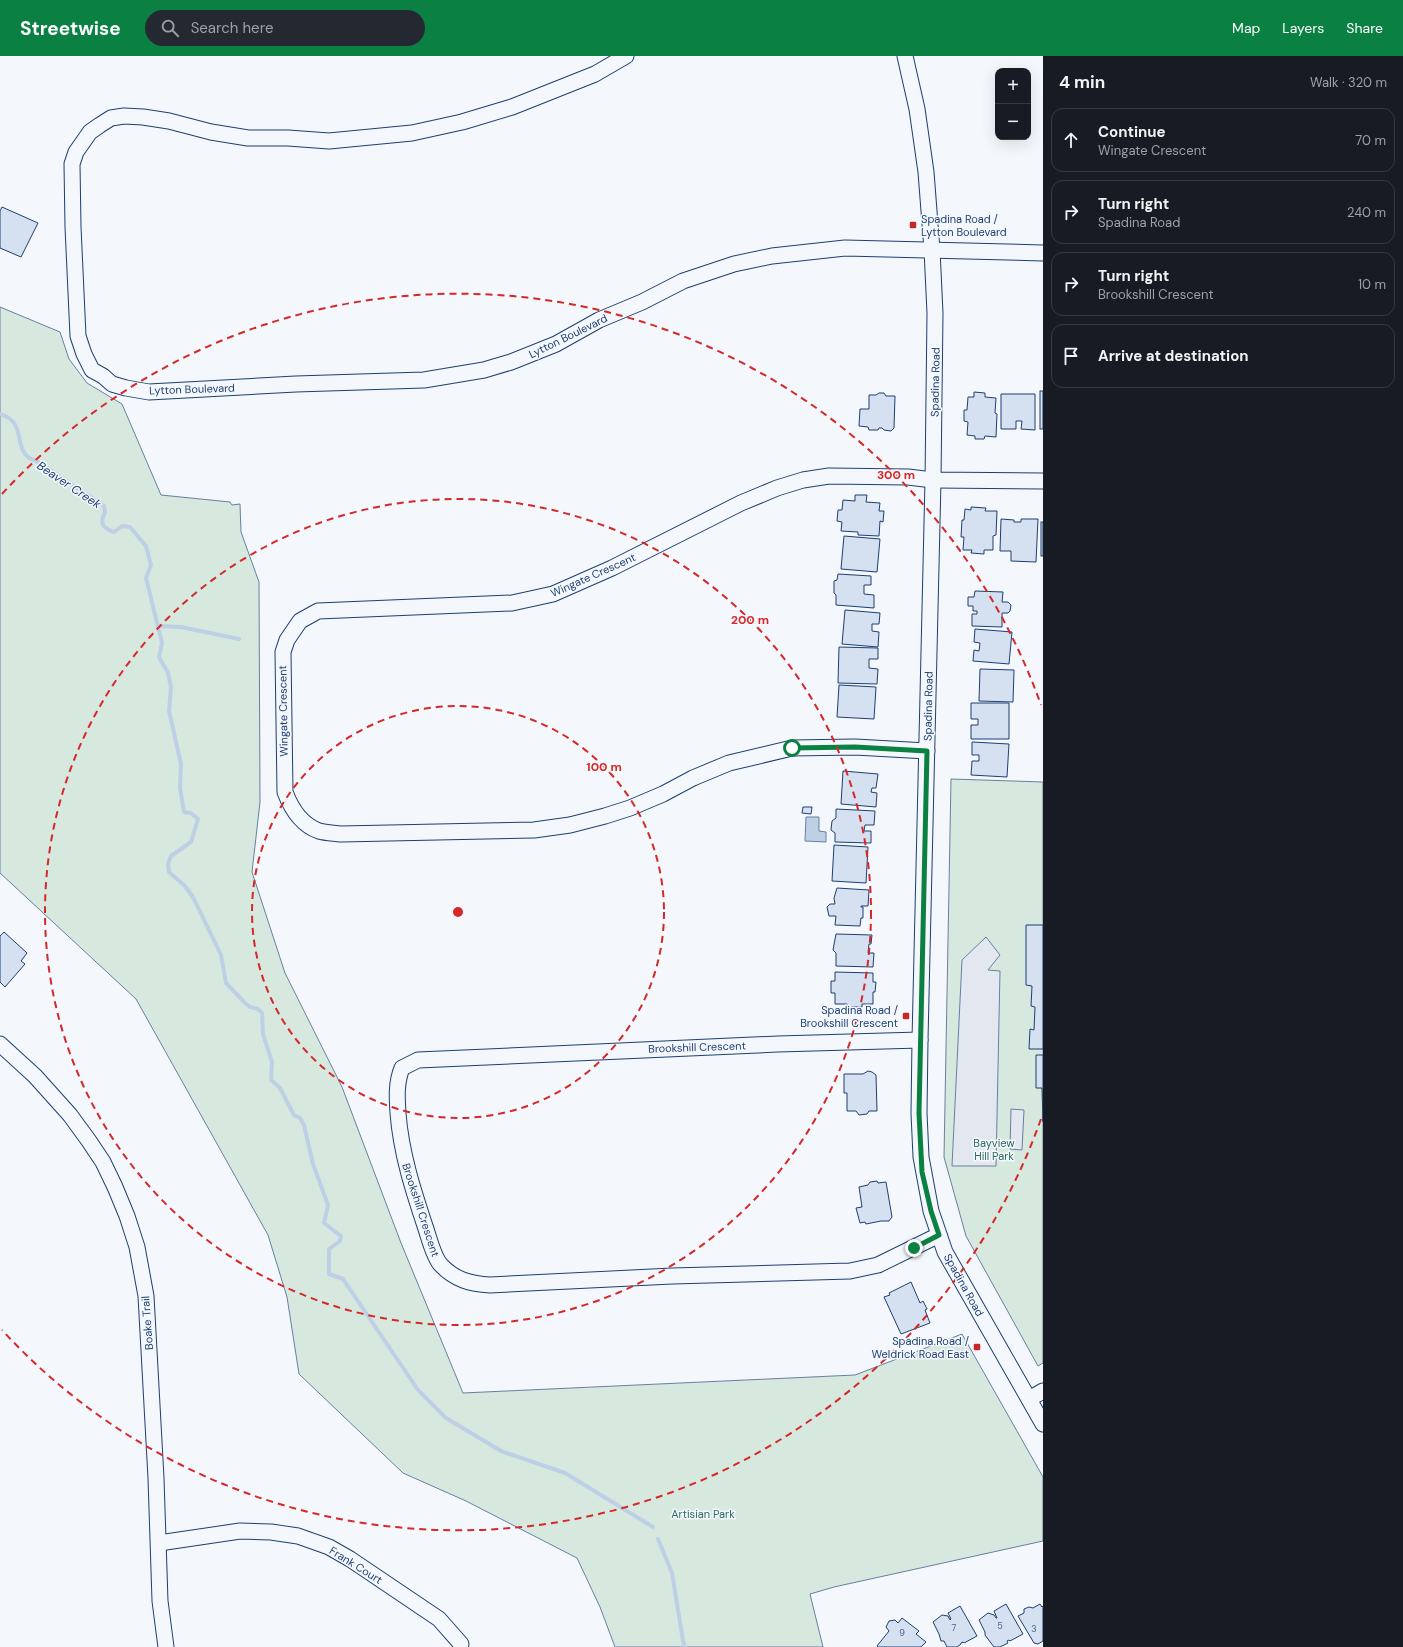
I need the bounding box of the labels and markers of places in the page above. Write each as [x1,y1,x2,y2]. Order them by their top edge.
place label: Spadina Road / Lytton Boulevard [921,212,1007,239]
marker: Spadina Road / Lytton Boulevard [908,220,918,230]
centre of rings [451,905,465,919]
place label: Spadina Road / Brookshill Crescent [800,1003,898,1030]
marker: Spadina Road / Brookshill Crescent [901,1011,911,1021]
place label: Spadina Road / Weldrick Road East [872,1334,969,1361]
marker: Spadina Road / Weldrick Road East [972,1342,982,1352]

